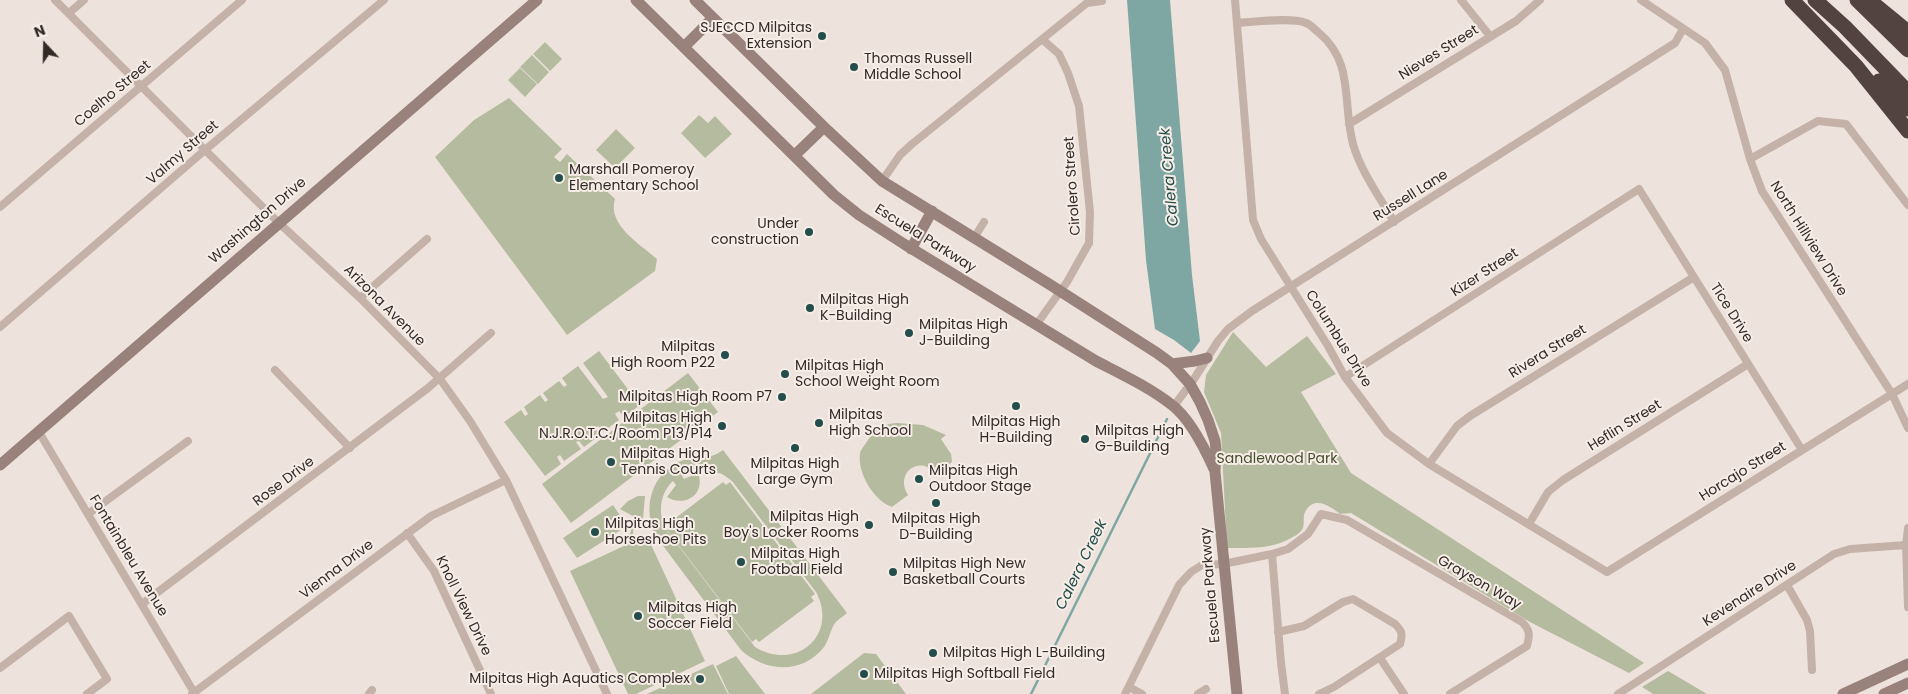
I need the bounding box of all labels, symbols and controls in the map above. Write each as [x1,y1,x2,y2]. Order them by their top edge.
north arrow [20,20,70,70]
text: N [31,20,48,42]
place label: SJECCD Milpitas Extension [700,20,812,52]
street label: Nieves Street [1396,22,1482,84]
marker: SJECCD Milpitas Extension [816,30,828,42]
place label: Thomas Russell Middle School [864,51,972,84]
street label: Coelho Street [71,57,155,131]
marker: Thomas Russell Middle School [848,61,860,73]
street label: Valmy Street [144,117,222,189]
water label: Calera Creek [1157,127,1183,227]
street label: Cirolero Street [1061,136,1085,236]
place label: Marshall Pomeroy Elementary School [569,162,699,194]
street label: Russell Lane [1371,166,1451,226]
marker: Marshall Pomeroy Elementary School [553,172,565,184]
street label: Washington Drive [206,174,310,268]
street label: North Hillview Drive [1766,179,1850,299]
street label: Escuela Parkway [871,201,979,277]
place label: Under construction [711,216,799,248]
marker: Under construction [803,226,815,238]
street label: Kizer Street [1448,245,1522,301]
street label: Arizona Avenue [340,262,428,350]
street label: Tice Drive [1706,280,1756,346]
street label: Columbus Drive [1301,287,1375,391]
place label: Milpitas High K-Building [820,292,909,324]
marker: Milpitas High K-Building [804,302,816,314]
place label: Milpitas High J-Building [919,317,1008,350]
street label: Rivera Street [1506,322,1590,382]
marker: Milpitas High J-Building [903,327,915,339]
place label: Milpitas High Room P22 [611,339,715,372]
marker: Milpitas High Room P22 [719,349,731,361]
place label: Milpitas High School Weight Room [795,358,940,391]
marker: Milpitas High School Weight Room [779,368,791,380]
place label: Milpitas High Room P7 [619,389,772,405]
marker: Milpitas High Room P7 [776,391,788,403]
street label: Heflin Street [1585,397,1665,455]
marker: Milpitas High H-Building [1010,400,1022,412]
place label: Milpitas High School [829,407,911,440]
place label: Milpitas High N.J.R.O.T.C./Room P13/P14 [539,410,712,442]
place label: Milpitas High H-Building [971,414,1061,447]
marker: Milpitas High School [813,417,825,429]
marker: Milpitas High N.J.R.O.T.C./Room P13/P14 [716,420,728,432]
place label: Milpitas High G-Building [1095,423,1184,456]
marker: Milpitas High G-Building [1079,433,1091,445]
street label: Horcajo Street [1697,439,1789,505]
marker: Milpitas High Large Gym [789,442,801,454]
place label: Milpitas High Tennis Courts [621,446,716,478]
park label: Sandlewood Park [1217,451,1337,467]
street label: Rose Drive [250,454,318,510]
marker: Milpitas High Tennis Courts [605,456,617,468]
place label: Milpitas High Large Gym [750,456,840,488]
place label: Milpitas High Outdoor Stage [929,463,1031,496]
marker: Milpitas High Outdoor Stage [913,473,925,485]
street label: Fontainbleu Avenue [85,492,171,620]
marker: Milpitas High D-Building [930,497,942,509]
place label: Milpitas High Boy's Locker Rooms [724,509,859,542]
place label: Milpitas High D-Building [891,511,981,544]
place label: Milpitas High Horseshoe Pits [605,516,706,548]
water label: Calera Creek [1052,517,1112,613]
marker: Milpitas High Boy's Locker Rooms [863,519,875,531]
marker: Milpitas High Horseshoe Pits [589,526,601,538]
street label: Escuela Parkway [1198,526,1224,644]
street label: Vienna Drive [297,537,377,603]
place label: Milpitas High Football Field [751,546,843,578]
street label: Grayson Way [1434,552,1524,614]
street label: Knoll View Drive [432,553,494,659]
marker: Milpitas High Football Field [735,556,747,568]
place label: Milpitas High New Basketball Courts [903,556,1026,588]
street label: Kevenaire Drive [1700,557,1800,631]
marker: Milpitas High New Basketball Courts [887,566,899,578]
place label: Milpitas High Soccer Field [648,600,737,632]
marker: Milpitas High Soccer Field [632,610,644,622]
place label: Milpitas High L-Building [943,645,1105,661]
marker: Milpitas High L-Building [927,647,939,659]
place label: Milpitas High Softball Field [874,666,1055,682]
marker: Milpitas High Softball Field [858,668,870,680]
place label: Milpitas High Aquatics Complex [469,671,690,687]
marker: Milpitas High Aquatics Complex [694,673,706,685]

